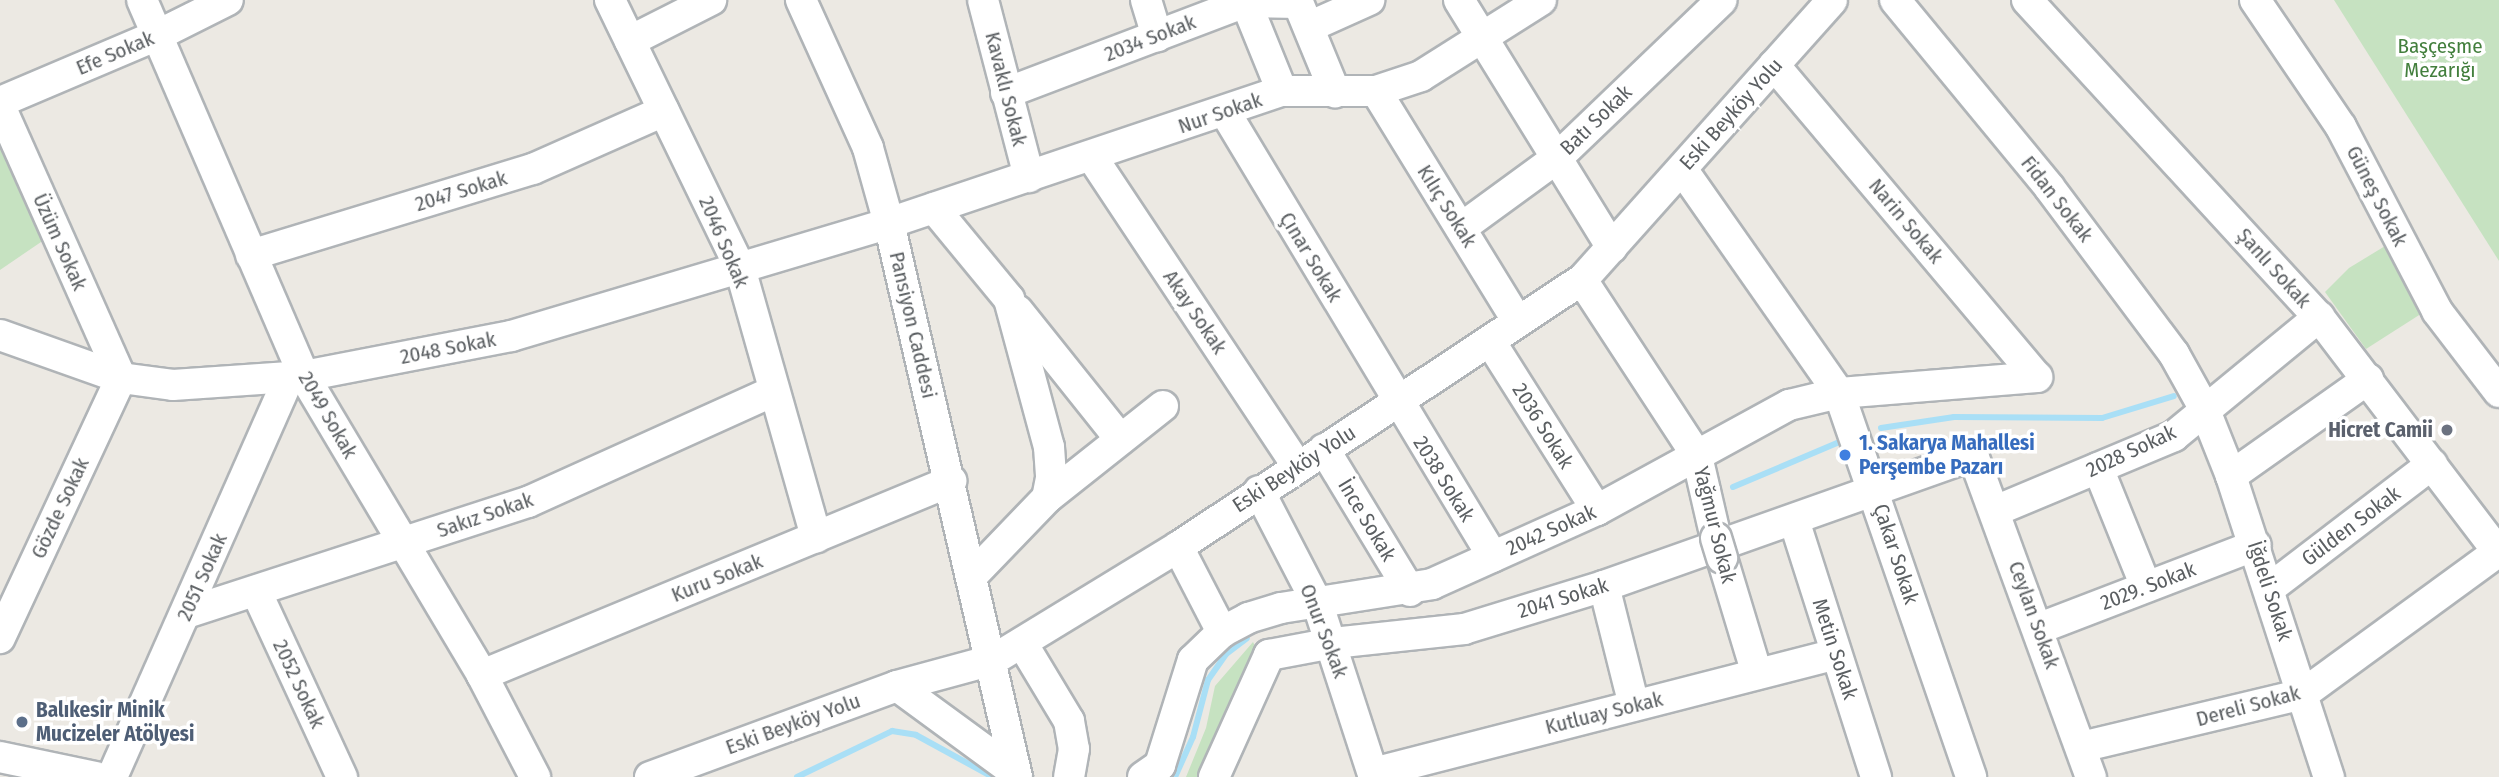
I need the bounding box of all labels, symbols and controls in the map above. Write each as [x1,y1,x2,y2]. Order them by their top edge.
street label: 2034 Sokak [1101,9,1199,67]
street label: Efe Sokak [72,25,158,81]
street label: Kavaklı Sokak [980,29,1032,149]
park label: Başçeşme Mezarığı [2397,33,2483,83]
street label: Eski Beyköy Yolu [1674,53,1788,175]
street label: Batı Sokak [1555,80,1637,160]
street label: Nur Sokak [1175,87,1265,139]
street label: Güneş Sokak [2341,142,2413,250]
street label: Fidan Sokak [2016,151,2098,247]
street label: Kılıç Sokak [1412,160,1482,252]
street label: 2047 Sokak [412,165,510,217]
street label: Narin Sokak [1863,174,1949,268]
street label: Üzüm Sokak [27,190,93,294]
street label: 2046 Sokak [694,193,754,291]
street label: Çınar Sokak [1274,208,1348,306]
street label: Şanlı Sokak [2232,223,2316,313]
street label: Pansiyon Caddesi [884,249,942,401]
street label: Akay Sokak [1158,265,1232,359]
street label: 2048 Sokak [398,326,498,370]
street label: 2049 Sokak [293,367,363,463]
street label: 2036 Sokak [1507,379,1579,473]
place label: Hicret Camii [2328,417,2433,443]
street label: 2028 Sokak [2082,419,2180,483]
street label: Eski Beyköy Yolu [1228,420,1360,518]
marker: Hicret Camii [2439,422,2455,438]
place label: 1. Sakarya Mahallesi Perşembe Pazarı [1859,430,2035,480]
street label: 2038 Sokak [1408,432,1480,526]
marker: 1. Sakarya Mahallesi Perşembe Pazarı [1837,447,1853,463]
street label: Gözde Sokak [26,453,94,563]
street label: Yağmur Sokak [1688,464,1742,586]
street label: İnce Sokak [1333,474,1401,566]
street label: Gülden Sokak [2297,481,2405,571]
street label: Sakız Sokak [434,487,536,543]
street label: 2042 Sokak [1502,499,1600,561]
street label: Çakar Sokak [1868,501,1924,607]
street label: 2051 Sokak [172,529,232,625]
street label: İğdeli Sokak [2242,538,2298,644]
street label: Kuru Sokak [668,548,766,608]
street label: 2029. Sokak [2097,556,2199,616]
street label: Ceylan Sokak [2003,558,2065,672]
street label: 2041 Sokak [1515,572,1611,624]
street label: Onur Sokak [1295,581,1353,681]
street label: Metin Sokak [1807,595,1863,703]
street label: 2052 Sokak [268,636,330,732]
street label: Dereli Sokak [2193,680,2303,732]
street label: Kutluay Sokak [1543,686,1665,740]
street label: Eski Beyköy Yolu [722,688,864,760]
place label: Balıkesir Minik Mucizeler Atölyesi [36,697,194,747]
marker: Balıkesir Minik Mucizeler Atölyesi [14,714,30,730]

